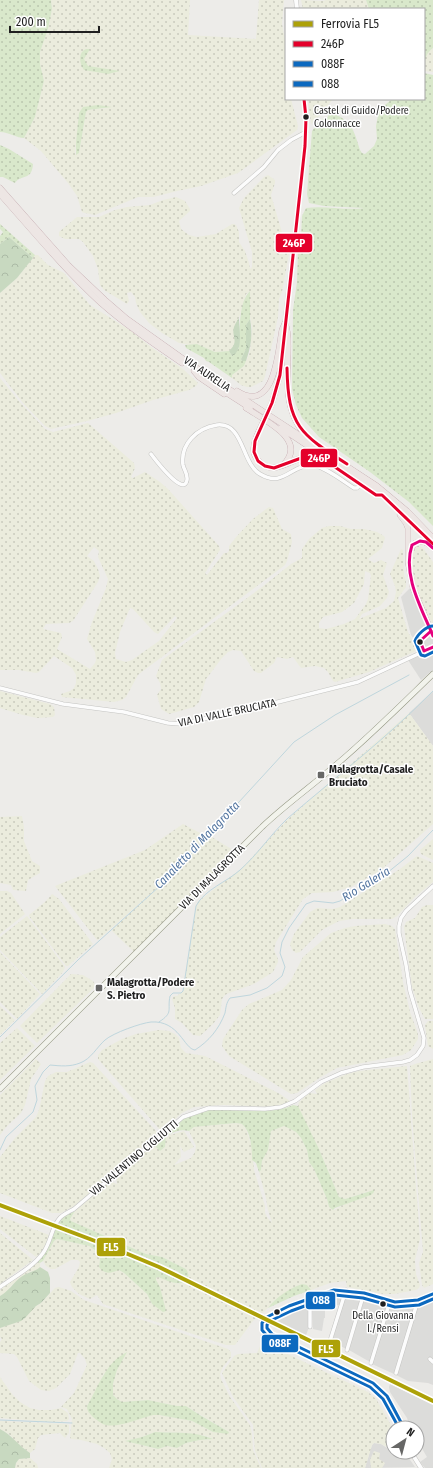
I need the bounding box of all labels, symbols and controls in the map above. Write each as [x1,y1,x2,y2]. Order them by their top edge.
scale bar [10,8,99,34]
legend [285,8,425,100]
text: 200 m [16,15,46,29]
text: Ferrovia FL5 [321,17,380,31]
text: 246P [321,37,344,51]
text: 088F [321,57,345,71]
text: 088 [321,77,339,91]
place label: Castel di Guido/Podere Colonnacce [314,105,409,130]
marker: Castel di Guido/Podere Colonnacce [301,112,311,122]
line badge: 246P [275,233,313,253]
text: 246P [282,237,305,250]
street label: VIA AURELIA [181,354,233,395]
line badge: 246P [300,448,338,468]
text: 246P [307,452,330,465]
unlabelled marker [415,637,425,647]
street label: VIA DI VALLE BRUCIATA [177,696,277,730]
place label: Malagrotta/Casale Bruciato [329,763,414,789]
marker: Malagrotta/Casale Bruciato [316,770,326,780]
water label: Canaletto di Malagrotta [152,798,242,892]
street label: VIA DI MALAGROTTA [177,841,248,912]
water label: Rio Galeria [339,864,393,904]
place label: Malagrotta/Podere S. Pietro [107,976,195,1002]
marker: Malagrotta/Podere S. Pietro [94,983,104,993]
street label: VIA VALENTINO CIGLIUTTI [87,1117,181,1199]
line badge: FL5 [96,1237,126,1257]
text: FL5 [103,1241,119,1254]
line badge: 088 [305,1291,336,1310]
text: 088 [312,1294,330,1307]
marker: Della Giovanna I./Rensi [378,1299,388,1309]
unlabelled marker [272,1307,282,1317]
place label: Della Giovanna I./Rensi [352,1310,414,1335]
line badge: 088F [261,1334,299,1353]
text: 088F [269,1337,291,1350]
line badge: FL5 [311,1339,341,1358]
text: FL5 [318,1343,334,1356]
north arrow [385,1420,425,1460]
text: N [404,1425,417,1440]

